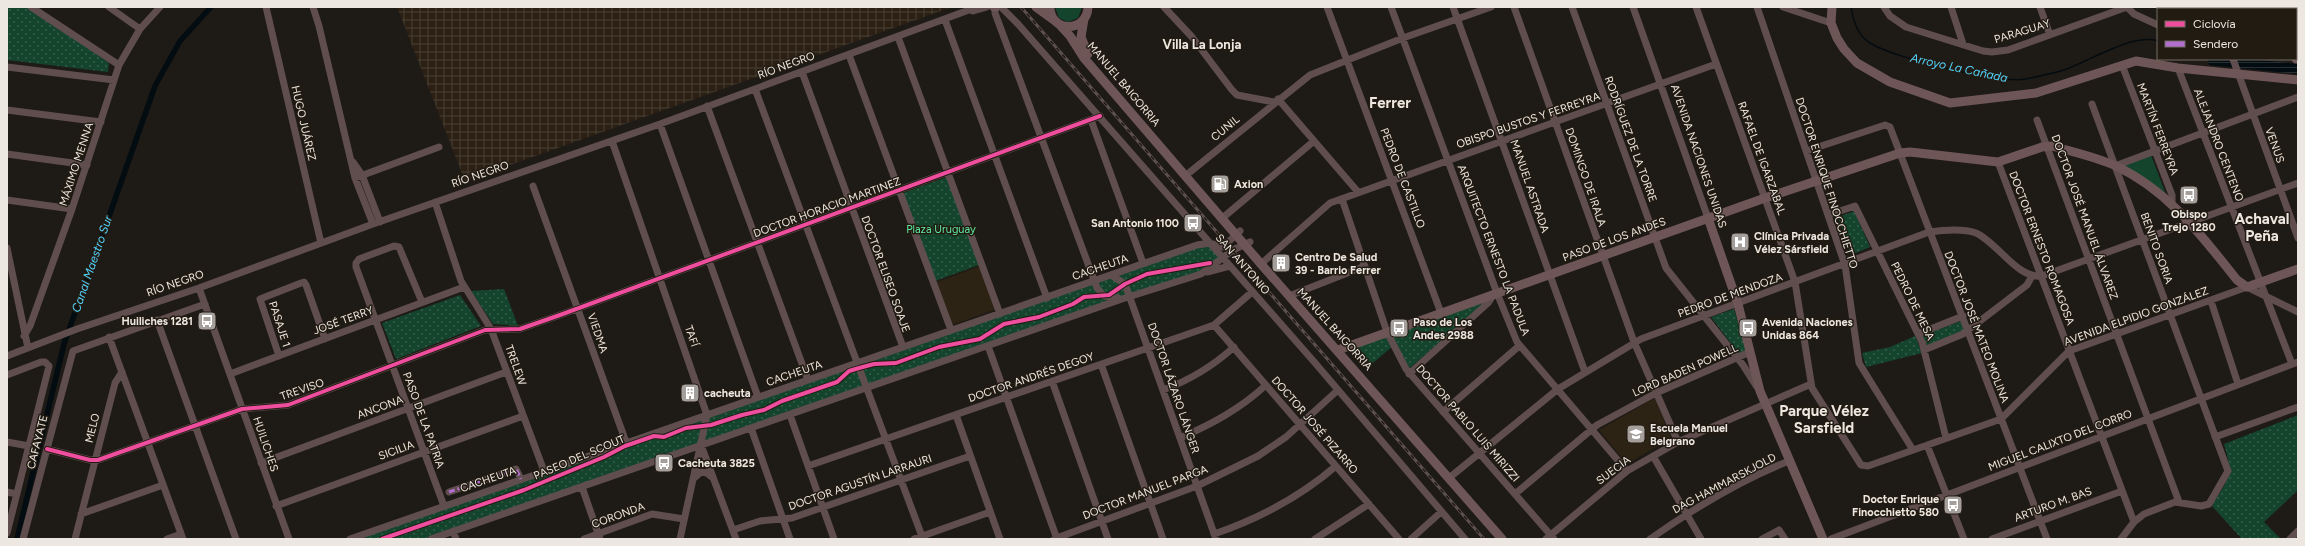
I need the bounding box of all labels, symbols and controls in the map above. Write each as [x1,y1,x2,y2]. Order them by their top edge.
legend [2157,8,2297,60]
street label: PARAGUAY [1993,17,2052,46]
text: Ciclovía [2193,17,2236,31]
district label: Villa La Lonja [1163,37,1241,52]
text: Sendero [2193,37,2238,51]
street label: MANUEL BAIGORRIA [1084,39,1163,130]
street label: RÍO NEGRO [756,49,817,82]
water label: Arroyo La Cañada [1908,51,2009,85]
street label: RODRÍGUEZ DE LA TORRE [1602,75,1659,204]
street label: MARTÍN FERREYRA [2134,81,2181,178]
street label: AVENIDA NACIONES UNIDAS [1668,83,1729,230]
street label: HUGO JUÁREZ [289,84,319,162]
street label: ALEJANDRO CENTENO [2191,87,2246,204]
street label: OBISPO BUSTOS Y FERREYRA [1455,90,1602,151]
district label: Ferrer [1369,94,1411,112]
street label: DOCTOR ENRIQUE FINOCCHIETTO [1793,96,1861,271]
street label: RAFAEL DE IGARZABAL [1735,100,1788,217]
street label: CUNIL [1208,113,1242,144]
street label: MÁXIMO MENNA [57,120,96,208]
street label: VENUS [2262,125,2287,165]
street label: PEDRO DE CASTILLO [1377,126,1428,231]
street label: DOMINGO DE IRALA [1562,126,1609,229]
street label: DOCTOR JOSÉ MANUEL ÁLVAREZ [2049,133,2121,301]
street label: MANUEL ASTRADA [1507,138,1552,235]
street label: RÍO NEGRO [450,158,511,190]
street label: ARQUITECTO ERNESTO LA PADULA [1455,163,1532,338]
street label: DOCTOR ERNESTO ROMAGOSA [2006,169,2077,327]
fuel station icon: Axion [1209,173,1231,195]
street label: DOCTOR HORACIO MARTINEZ [752,175,903,240]
place label: Axion [1234,178,1263,191]
bus stop icon: Obispo Trejo 1280 [2178,184,2200,206]
place label: Obispo Trejo 1280 [2162,208,2216,234]
district label: Achaval Peña [2235,210,2289,245]
street label: BENITO SORIA [2138,211,2176,286]
bus stop icon: San Antonio 1100 [1182,212,1204,234]
water label: Canal Maestro Sur [69,213,115,314]
street label: DOCTOR ELISEO SOAJE [858,214,913,334]
street label: PASO DE LOS ANDES [1561,215,1668,264]
place label: San Antonio 1100 [1091,217,1179,230]
park label: Plaza Uruguay [906,223,976,236]
place label: Clínica Privada Vélez Sársfield [1754,230,1829,256]
street label: SAN ANTONIO [1213,231,1273,298]
hospital icon: Clínica Privada Vélez Sársfield [1729,231,1751,253]
street label: DOCTOR JOSÉ MATEO MOLINA [1942,250,2012,405]
place label: Centro De Salud 39 - Barrio Ferrer [1295,251,1382,277]
street label: CACHEUTA [1070,252,1130,283]
building icon: Centro De Salud 39 - Barrio Ferrer [1270,252,1292,274]
street label: PEDRO DE MESA [1888,260,1937,343]
street label: RÍO NEGRO [145,267,206,299]
street label: PEDRO DE MENDOZA [1676,270,1785,320]
street label: AVENIDA ELPIDIO GONZÁLEZ [2062,284,2210,349]
street label: MANUEL BAIGORRIA [1294,286,1375,374]
street label: PASAJE 1 [266,300,293,349]
street label: JOSÉ TERRY [311,303,375,337]
bus stop icon: Huiliches 1281 [196,310,218,332]
street label: VIEDMA [585,311,611,355]
place label: Huiliches 1281 [122,315,193,328]
place label: Paso de Los Andes 2988 [1413,316,1474,342]
place label: Avenida Naciones Unidas 864 [1762,316,1853,342]
bus stop icon: Paso de Los Andes 2988 [1388,317,1410,339]
bus stop icon: Avenida Naciones Unidas 864 [1737,317,1759,339]
street label: DOCTOR LÁZARO LÁNGER [1145,321,1202,455]
street label: TAFÍ [682,324,702,350]
street label: LORD BADEN POWELL [1630,341,1740,400]
street label: TRELEW [502,343,529,388]
street label: DOCTOR ANDRÉS DEGOY [967,350,1096,405]
street label: CACHEUTA [764,358,824,389]
street label: DOCTOR PABLO LUIS MIRIZZI [1413,362,1522,484]
street label: PASO DE LA PATRIA [400,370,447,471]
street label: DOCTOR JOSÉ PIZARRO [1269,374,1361,477]
street label: TREVISO [279,376,326,403]
building icon: cacheuta [679,382,701,404]
place label: cacheuta [704,387,751,400]
street label: ANCONA [355,393,406,422]
district label: Parque Vélez Sarsfield [1779,402,1869,437]
street label: MIGUEL CALIXTO DEL CORRO [1987,407,2134,474]
street label: MELO [83,412,103,444]
street label: CAFAYATE [24,414,50,470]
street label: HUILICHES [250,415,281,474]
place label: Escuela Manuel Belgrano [1650,422,1728,448]
school or university icon: Escuela Manuel Belgrano [1625,423,1647,445]
street label: PASEO DEL SCOUT [532,432,627,483]
street label: SICILIA [377,438,416,463]
street label: DAG HAMMARSKJOLD [1670,450,1779,516]
bus stop icon: Cacheuta 3825 [653,452,675,474]
street label: DOCTOR AGUSTÍN LARRAURI [787,452,933,513]
street label: SUECIA [1594,453,1633,487]
place label: Cacheuta 3825 [678,457,755,470]
street label: DOCTOR MANUEL PARGA [1081,462,1210,522]
street label: CACHEUTA [458,464,518,495]
street label: ARTURO M. BAS [2013,484,2094,525]
place label: Doctor Enrique Finocchietto 580 [1852,493,1939,519]
bus stop icon: Doctor Enrique Finocchietto 580 [1942,494,1964,516]
street label: CORONDA [590,500,647,531]

